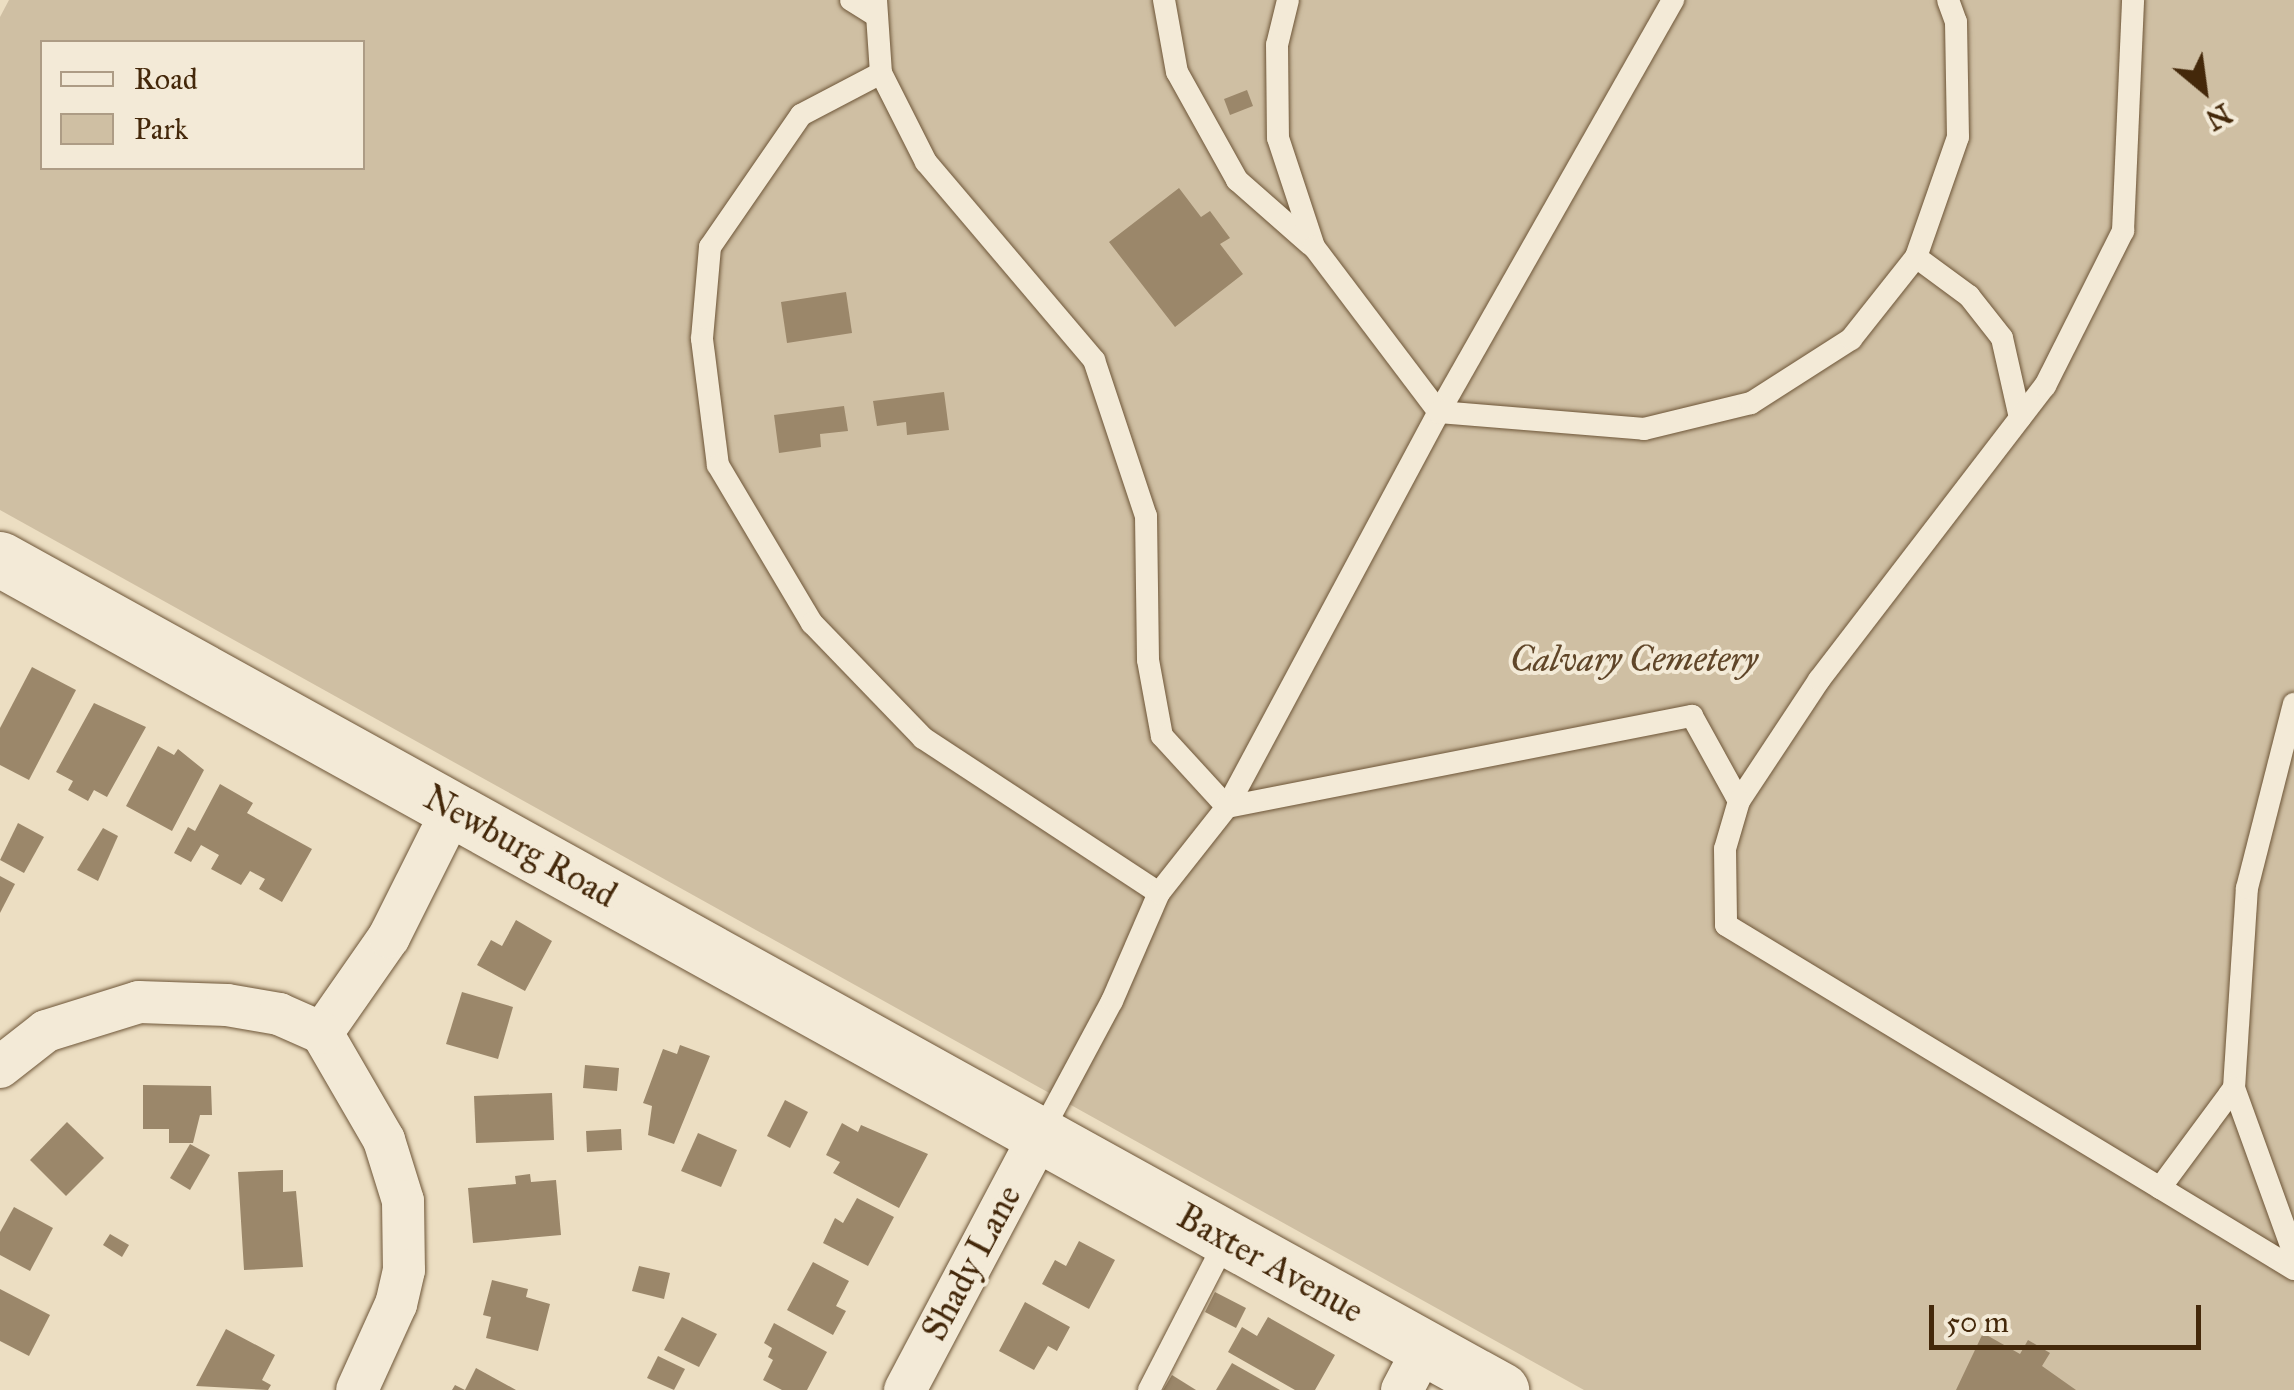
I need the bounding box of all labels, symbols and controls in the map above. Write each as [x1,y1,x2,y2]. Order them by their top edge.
legend [40,40,365,170]
north arrow [2154,40,2254,140]
text: Road [134,61,198,97]
text: N [2200,96,2238,138]
text: Park [134,111,188,147]
park label: Calvary Cemetery [1510,639,1758,681]
street label: Newburg Road [416,777,624,917]
street label: Shady Lane [914,1178,1030,1348]
street label: Baxter Avenue [1170,1196,1370,1332]
scale bar [1934,1285,2206,1347]
text: 50 m [1946,1304,2009,1340]

